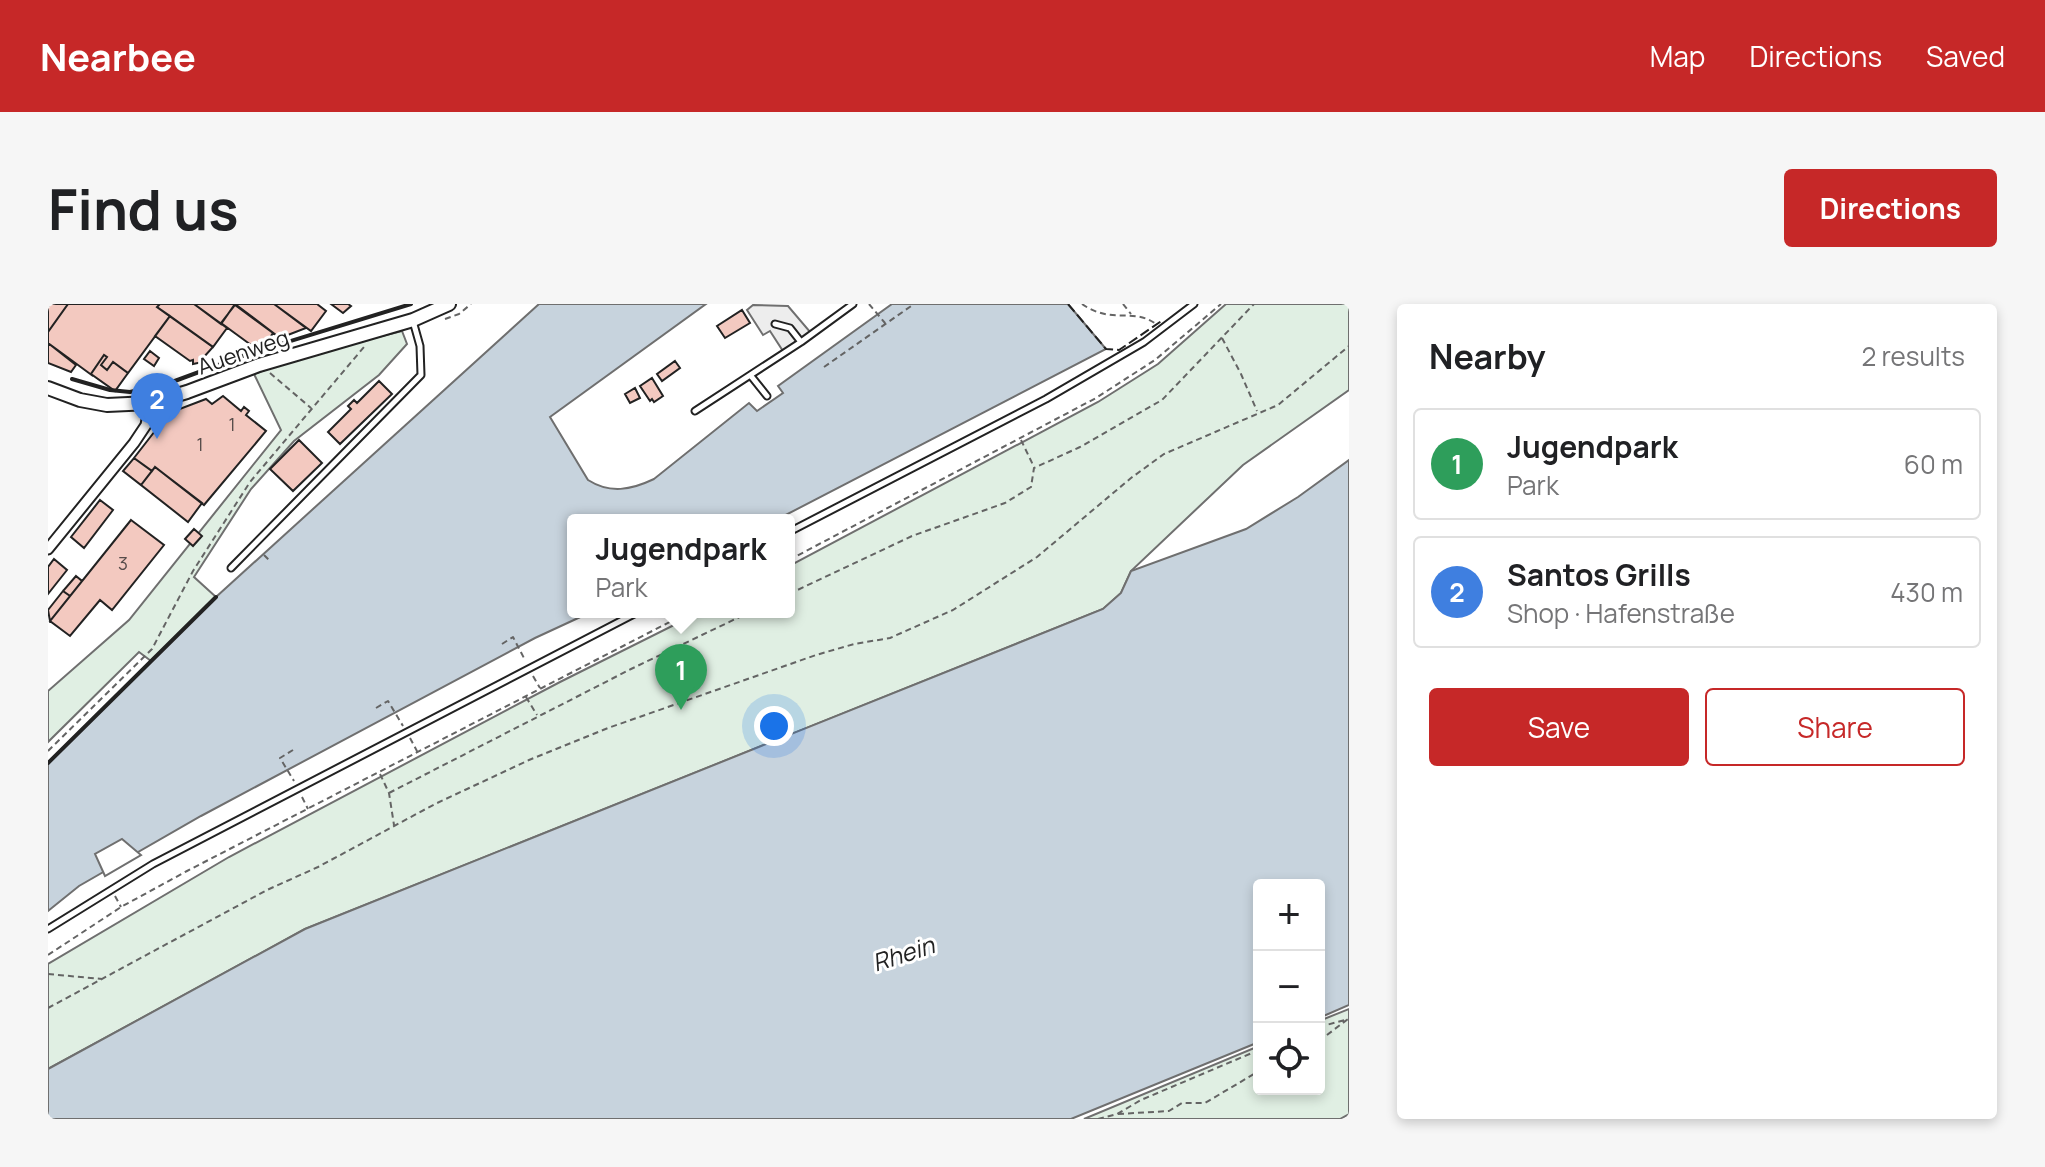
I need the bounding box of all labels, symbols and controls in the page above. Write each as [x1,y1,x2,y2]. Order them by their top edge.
text: Nearbee [40,30,196,82]
text: Map [1650,37,1705,75]
text: Directions [1749,37,1882,75]
text: Saved [1926,37,2005,75]
button: Directions [1784,169,1997,247]
text: Find us [48,170,239,247]
street label: Auenweg [193,322,293,382]
text: Nearby [1429,333,1545,379]
text: 2 results [1861,338,1965,374]
pin: 2 [131,373,183,439]
house number: 1 [228,412,236,436]
text: Jugendpark [1507,426,1678,467]
house number: 1 [196,432,204,456]
text: 1 [1451,446,1463,482]
text: 60 m [1904,446,1963,482]
text: Park [1507,467,1559,503]
popup [567,514,795,618]
text: Jugendpark [596,528,766,569]
house number: 3 [118,551,128,575]
text: Santos Grills [1507,554,1691,595]
text: Park [596,569,647,605]
text: 2 [1449,574,1465,610]
text: 430 m [1890,574,1963,610]
text: Shop · Hafenstraße [1507,595,1735,631]
pin: 1 [655,644,707,710]
button: Save [1429,688,1689,766]
button: Share [1705,688,1965,766]
your location [754,706,794,746]
map controls [1253,879,1325,1095]
button: + [1253,879,1325,951]
water label: Rhein [868,927,939,978]
button: − [1253,951,1325,1023]
button: locate [1253,1023,1325,1095]

